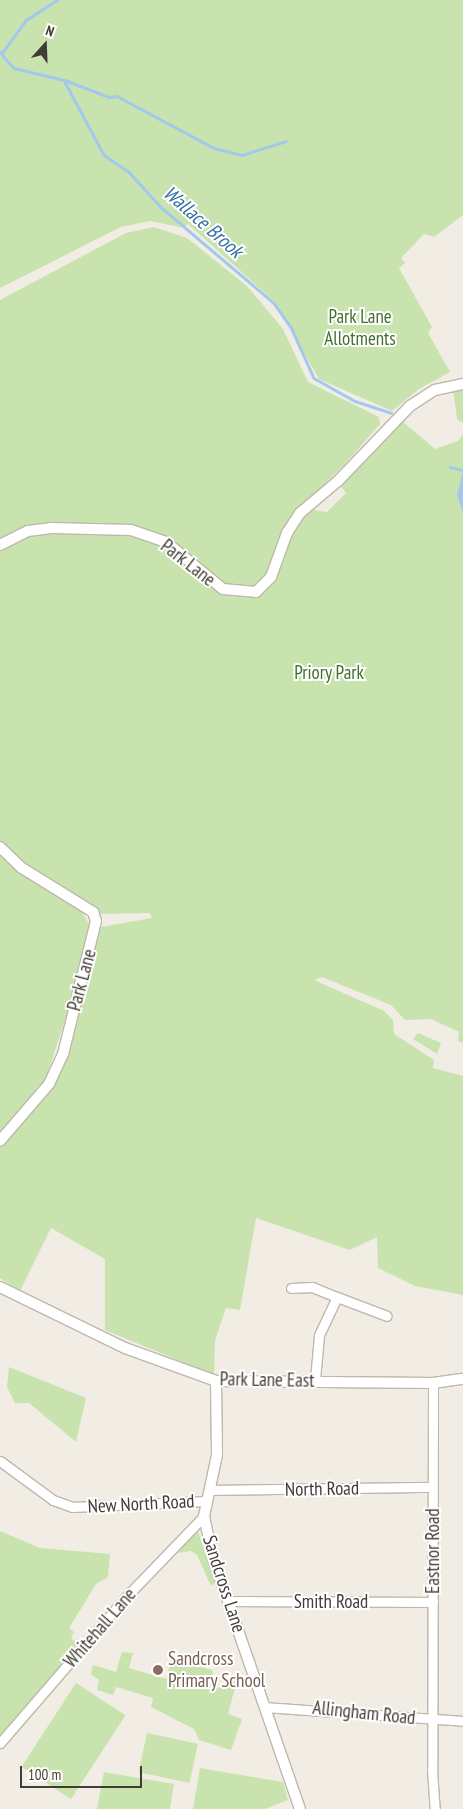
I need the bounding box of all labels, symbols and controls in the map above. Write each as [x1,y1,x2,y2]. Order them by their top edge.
north arrow [20,20,70,70]
text: N [43,21,57,41]
water label: Wallace Brook [158,181,248,263]
park label: Park Lane Allotments [324,306,396,350]
street label: Park Lane [156,534,220,592]
park label: Priory Park [294,662,364,684]
street label: Park Lane [63,946,101,1014]
street label: Park Lane East [219,1368,315,1392]
street label: North Road [285,1477,359,1501]
street label: New North Road [87,1490,195,1518]
street label: Eastnor Road [422,1508,444,1594]
street label: Sandcross Lane [198,1533,250,1635]
street label: Whitehall Lane [59,1583,141,1673]
street label: Smith Road [294,1591,368,1613]
place label: Sandcross Primary School [168,1648,266,1692]
marker: Sandcross Primary School [152,1664,164,1676]
street label: Allingham Road [311,1696,417,1730]
scale bar [22,1756,145,1788]
text: 100 m [28,1765,61,1784]

